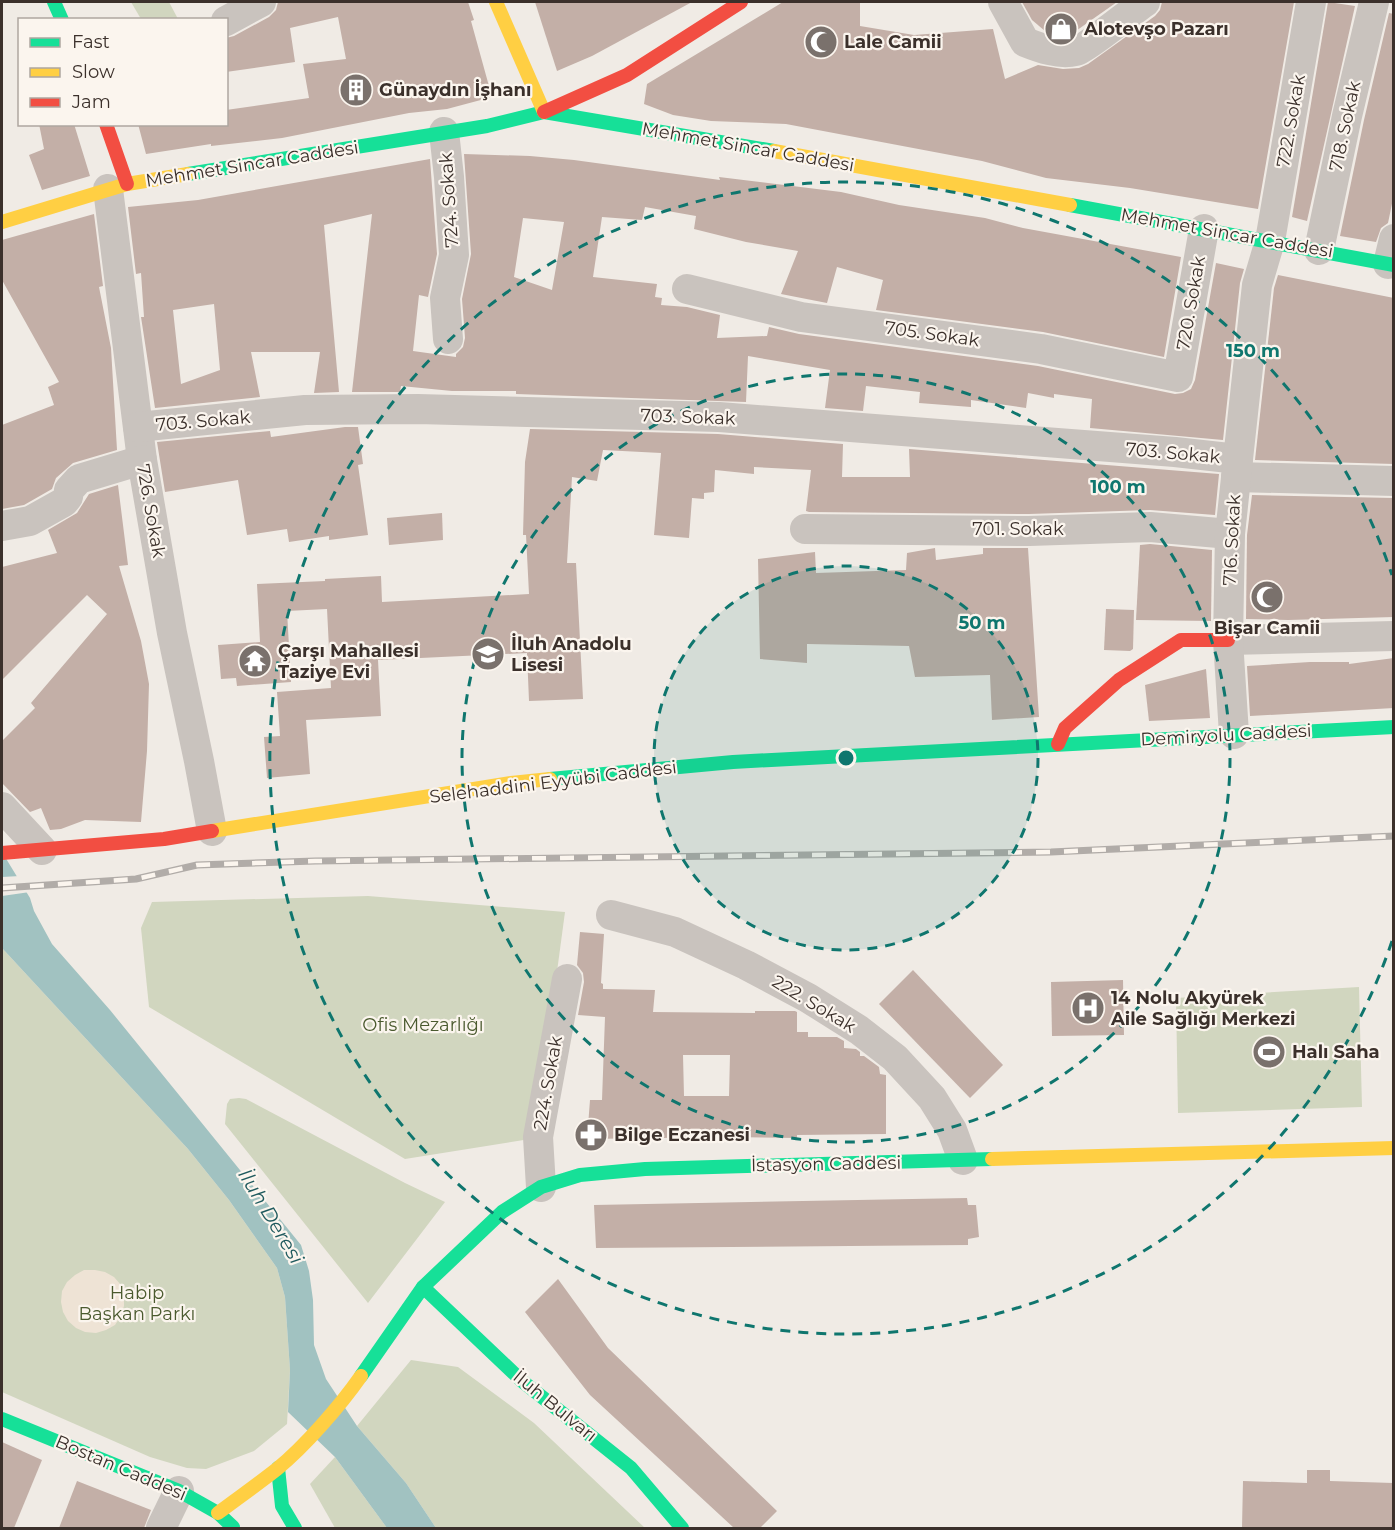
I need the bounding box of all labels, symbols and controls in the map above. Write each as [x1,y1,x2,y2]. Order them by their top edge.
shop icon: Alotevşo Pazarı [1043,11,1079,47]
legend [18,18,228,126]
place label: Alotevşo Pazarı [1083,18,1229,40]
mosque icon: Lale Camii [803,24,839,60]
text: Fast [72,31,110,53]
place label: Lale Camii [844,31,942,53]
text: Slow [72,61,115,83]
building icon: Günaydın İşhanı [338,72,374,108]
street label: 722. Sokak [1272,73,1310,169]
place label: Günaydın İşhanı [379,79,531,101]
street label: 718. Sokak [1325,79,1365,173]
text: Jam [71,91,111,113]
street label: Mehmet Sincar Caddesi [640,117,856,177]
street label: Mehmet Sincar Caddesi [144,136,360,192]
street label: 724. Sokak [435,151,463,248]
street label: Mehmet Sincar Caddesi [1119,203,1335,263]
street label: 720. Sokak [1172,254,1210,352]
street label: 705. Sokak [883,316,981,352]
text: 150 m [1226,340,1280,362]
street label: 703. Sokak [640,404,736,430]
street label: 703. Sokak [155,406,251,436]
street label: 703. Sokak [1125,438,1221,468]
street label: 726. Sokak [132,462,170,560]
text: 100 m [1090,476,1146,498]
street label: 716. Sokak [1219,494,1245,586]
street label: 701. Sokak [972,518,1064,540]
mosque icon: Bişar Camii [1249,579,1285,615]
text: 50 m [959,612,1005,634]
place label: Bişar Camii [1214,617,1320,639]
place label: İluh Anadolu Lisesi [511,633,632,676]
school or university icon: İluh Anadolu Lisesi [470,636,506,672]
place label: Çarşı Mahallesi Taziye Evi [278,640,419,683]
temple icon: Çarşı Mahallesi Taziye Evi [237,643,273,679]
street label: Demiryolu Caddesi [1140,720,1312,750]
centre of rings [836,748,856,768]
street label: Selehaddini Eyyübi Caddesi [428,756,678,808]
street label: 222. Sokak [768,970,860,1038]
place label: 14 Nolu Akyürek Aile Sağlığı Merkezi [1110,987,1295,1030]
hospital icon: 14 Nolu Akyürek Aile Sağlığı Merkezi [1070,990,1106,1026]
park label: Ofis Mezarlığı [362,1014,484,1036]
street label: 224. Sokak [529,1034,567,1132]
sports icon: Halı Saha [1251,1034,1287,1070]
place label: Halı Saha [1292,1041,1380,1063]
pharmacy icon: Bilge Eczanesi [573,1117,609,1153]
place label: Bilge Eczanesi [614,1124,750,1146]
street label: İstasyon Caddesi [751,1152,901,1176]
water label: İluh Deresi [233,1164,309,1269]
park label: Habip Başkan Parkı [79,1282,195,1325]
street label: İluh Bulvarı [509,1365,601,1447]
street label: Bostan Caddesi [52,1430,190,1506]

